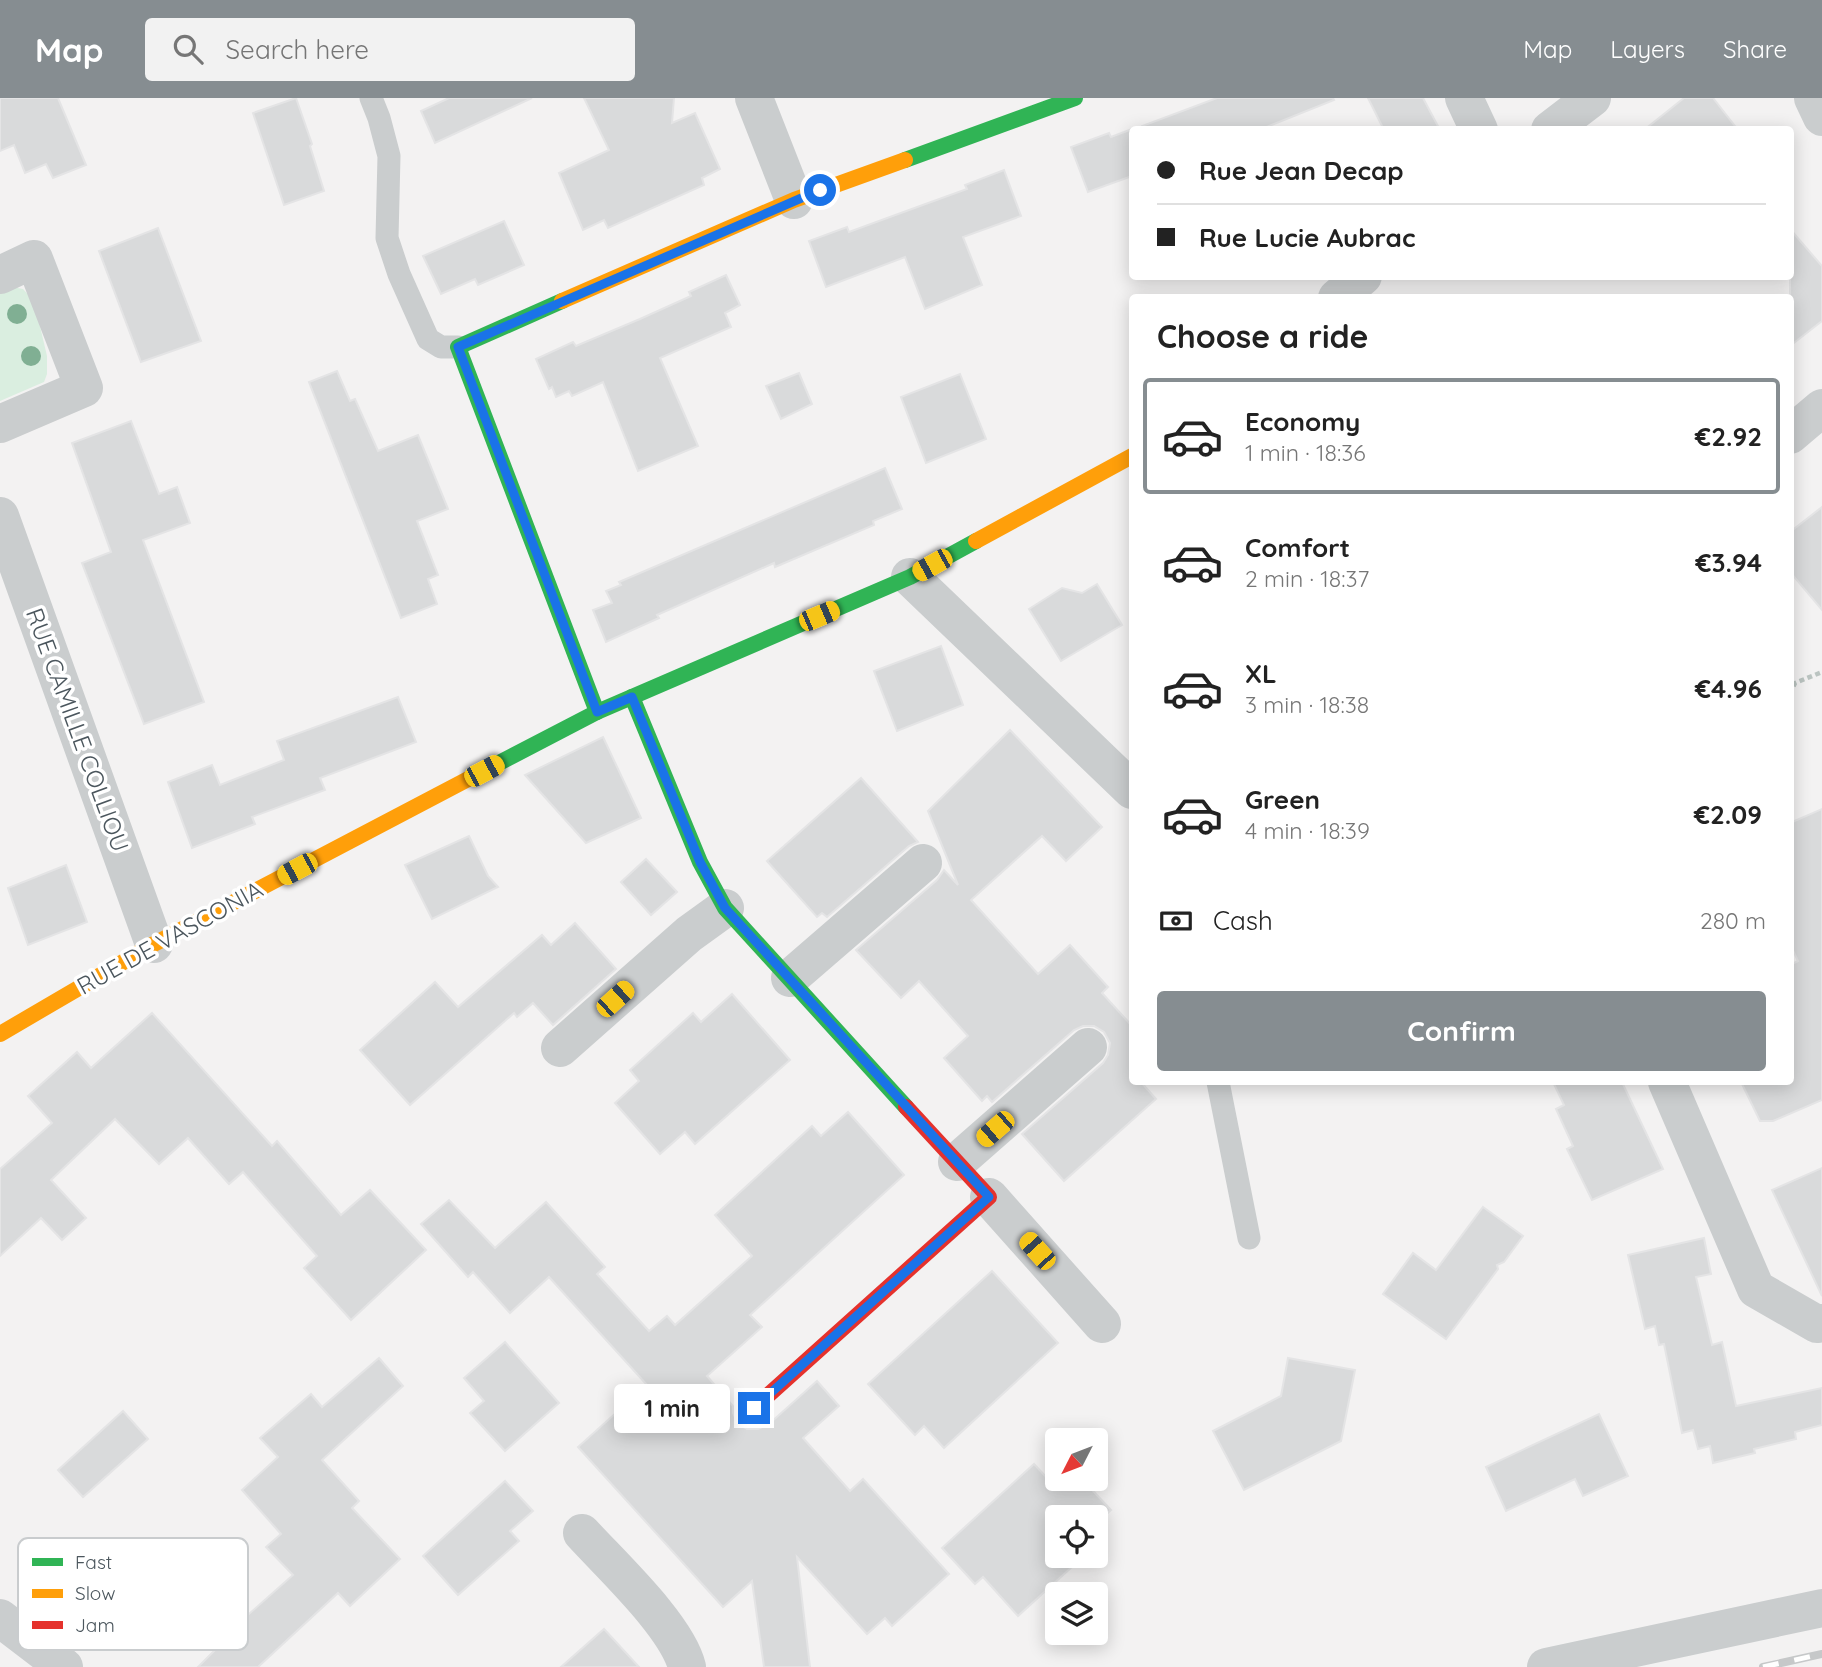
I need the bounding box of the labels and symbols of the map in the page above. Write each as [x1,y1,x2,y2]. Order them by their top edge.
route start [804,174,836,206]
car [909,546,956,584]
car [796,598,843,634]
street label: RUE CAMILLE COLLIOU [20,604,136,856]
car [461,752,508,790]
car [274,850,321,888]
street label: RUE DE VASCONIA [71,874,268,1001]
car [593,977,638,1021]
car [973,1107,1018,1151]
car [1016,1228,1059,1274]
callout: 1 min [614,1384,730,1432]
route end [738,1392,770,1424]
north arrow [1045,1428,1108,1491]
legend [18,1538,248,1650]
text: Fast [75,1550,112,1574]
text: Slow [75,1581,116,1605]
text: Jam [75,1613,115,1637]

